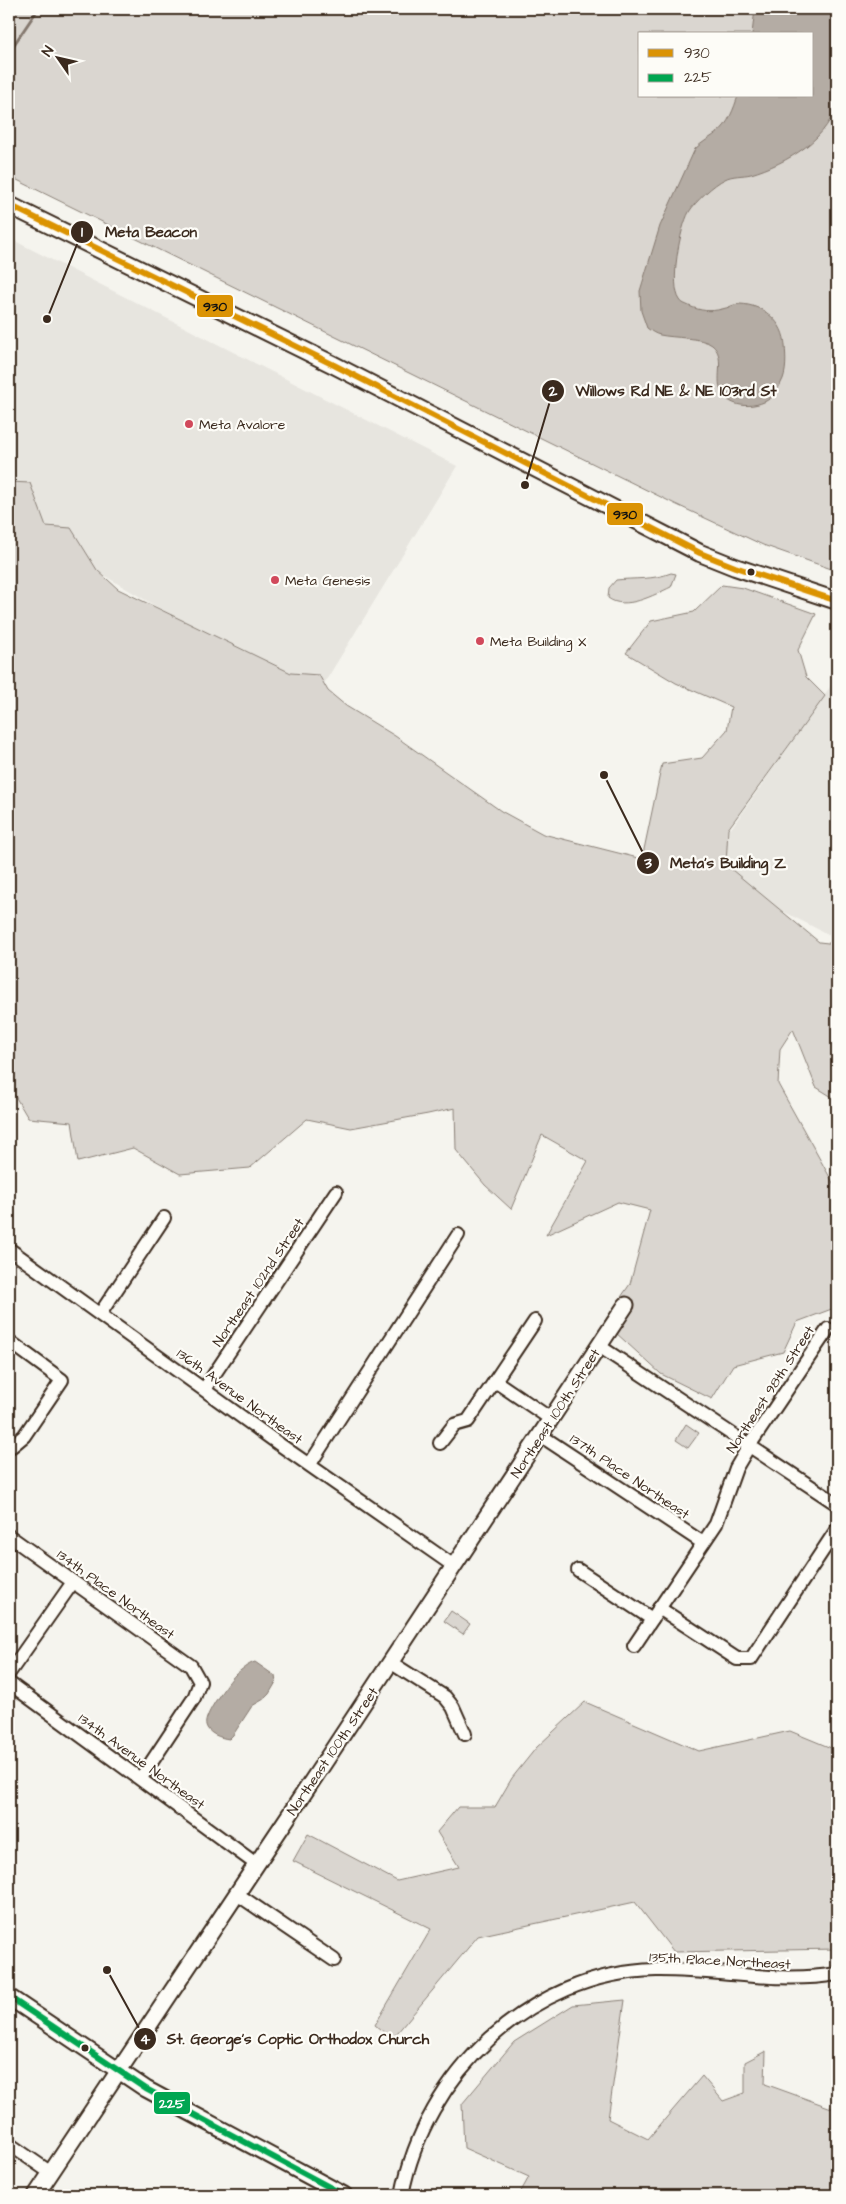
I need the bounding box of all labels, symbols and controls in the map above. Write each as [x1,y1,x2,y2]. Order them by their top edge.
north arrow [32,32,82,82]
legend [638,32,814,98]
text: N [37,42,59,61]
text: 930 [684,43,710,64]
text: 225 [684,67,712,88]
callout: Meta Beacon [70,217,207,247]
text: 1 [81,222,83,243]
text: Meta Beacon [105,222,198,243]
line badge: 930 [196,294,234,318]
text: 930 [203,297,227,317]
callout: Willows Rd NE & NE 103rd St [541,376,787,406]
text: 2 [548,381,558,402]
text: Willows Rd NE & NE 103rd St [575,381,777,402]
place label: Meta Avalore [199,415,286,435]
marker: Meta Avalore [183,418,195,430]
line badge: 930 [606,502,644,526]
text: 930 [613,505,637,525]
unlabelled marker [746,567,756,577]
place label: Meta Genesis [285,571,371,591]
marker: Meta Genesis [269,574,281,586]
place label: Meta Building X [490,632,587,652]
marker: Meta Building X [474,635,486,647]
callout: Meta's Building Z [635,848,796,878]
text: 3 [643,853,652,874]
text: Meta's Building Z [670,853,786,876]
street label: Northeast 102nd Street [208,1214,310,1351]
street label: Northeast 98th Street [722,1322,820,1457]
street label: 136th Avenue Northeast [172,1344,307,1450]
street label: Northeast 100th Street [506,1345,605,1482]
street label: 137th Place Northeast [566,1429,693,1525]
street label: 134th Place Northeast [52,1545,179,1645]
street label: Northeast 100th Street [282,1683,383,1820]
street label: 134th Avenue Northeast [74,1709,209,1815]
street label: 135th Place Northeast [649,1947,792,1975]
callout: St. George's Coptic Orthodox Church [132,2024,440,2054]
text: 4 [140,2029,151,2050]
text: St. George's Coptic Orthodox Church [166,2029,430,2052]
unlabelled marker [80,2043,90,2053]
line badge: 225 [153,2091,191,2115]
text: 225 [158,2094,186,2114]

